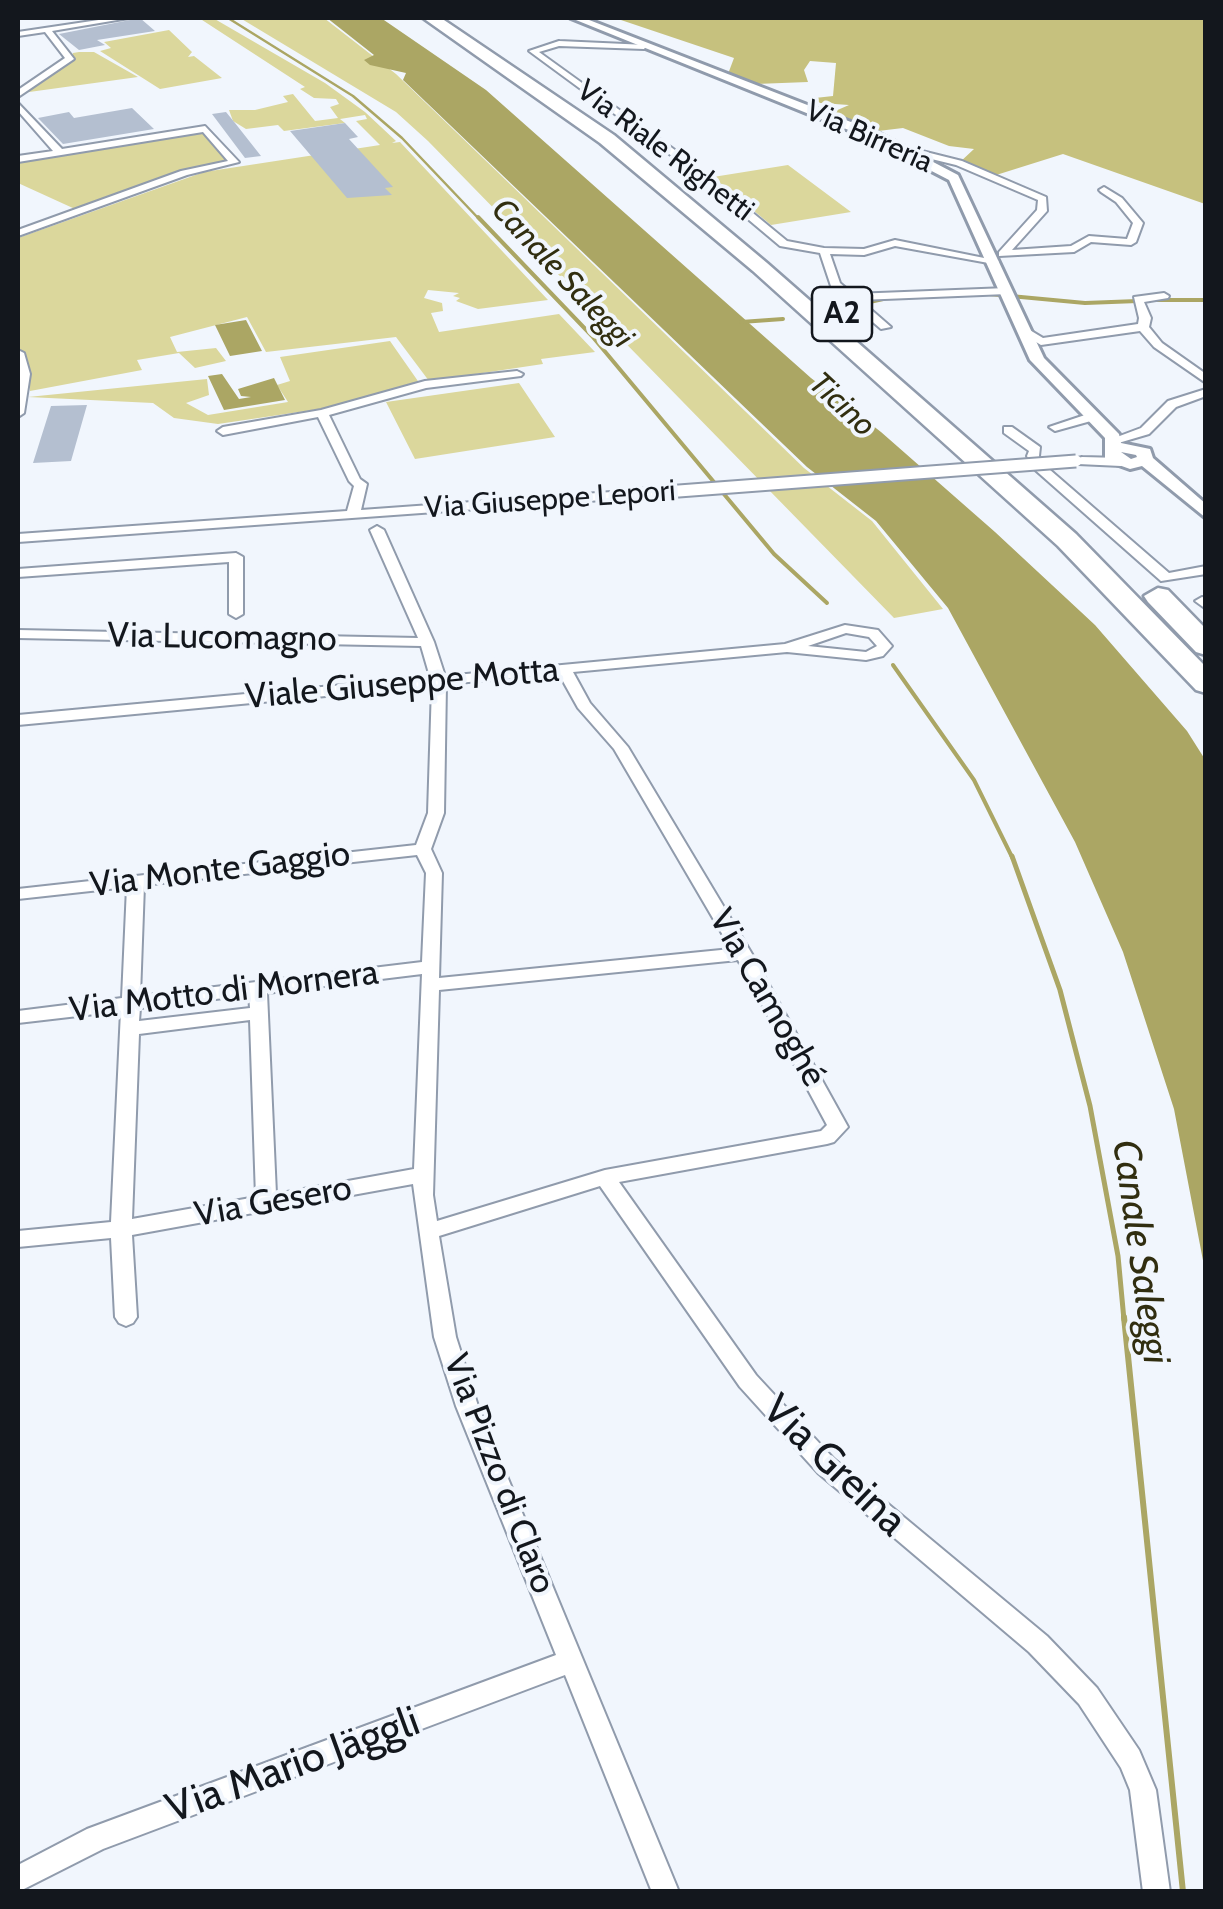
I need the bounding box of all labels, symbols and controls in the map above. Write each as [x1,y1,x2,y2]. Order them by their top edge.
street label: Via Riale Righetti [569,73,761,229]
street label: Via Birreria [800,93,938,181]
water label: Canale Saleggi [483,191,641,357]
road number: A2 [812,287,872,341]
water label: Ticino [801,365,883,445]
street label: Via Giuseppe Lepori [423,473,677,527]
street label: Via Lucomagno [107,615,337,661]
street label: Viale Giuseppe Motta [243,649,561,719]
street label: Via Monte Gaggio [88,833,352,907]
street label: Via Camoghé [699,902,835,1094]
street label: Via Motto di Mornera [67,952,381,1032]
water label: Canale Saleggi [1102,1137,1178,1367]
street label: Via Gesero [191,1168,355,1236]
street label: Via Pizzo di Claro [434,1348,564,1600]
street label: Via Greina [751,1385,917,1547]
street label: Via Mario Jäggli [159,1697,427,1835]

